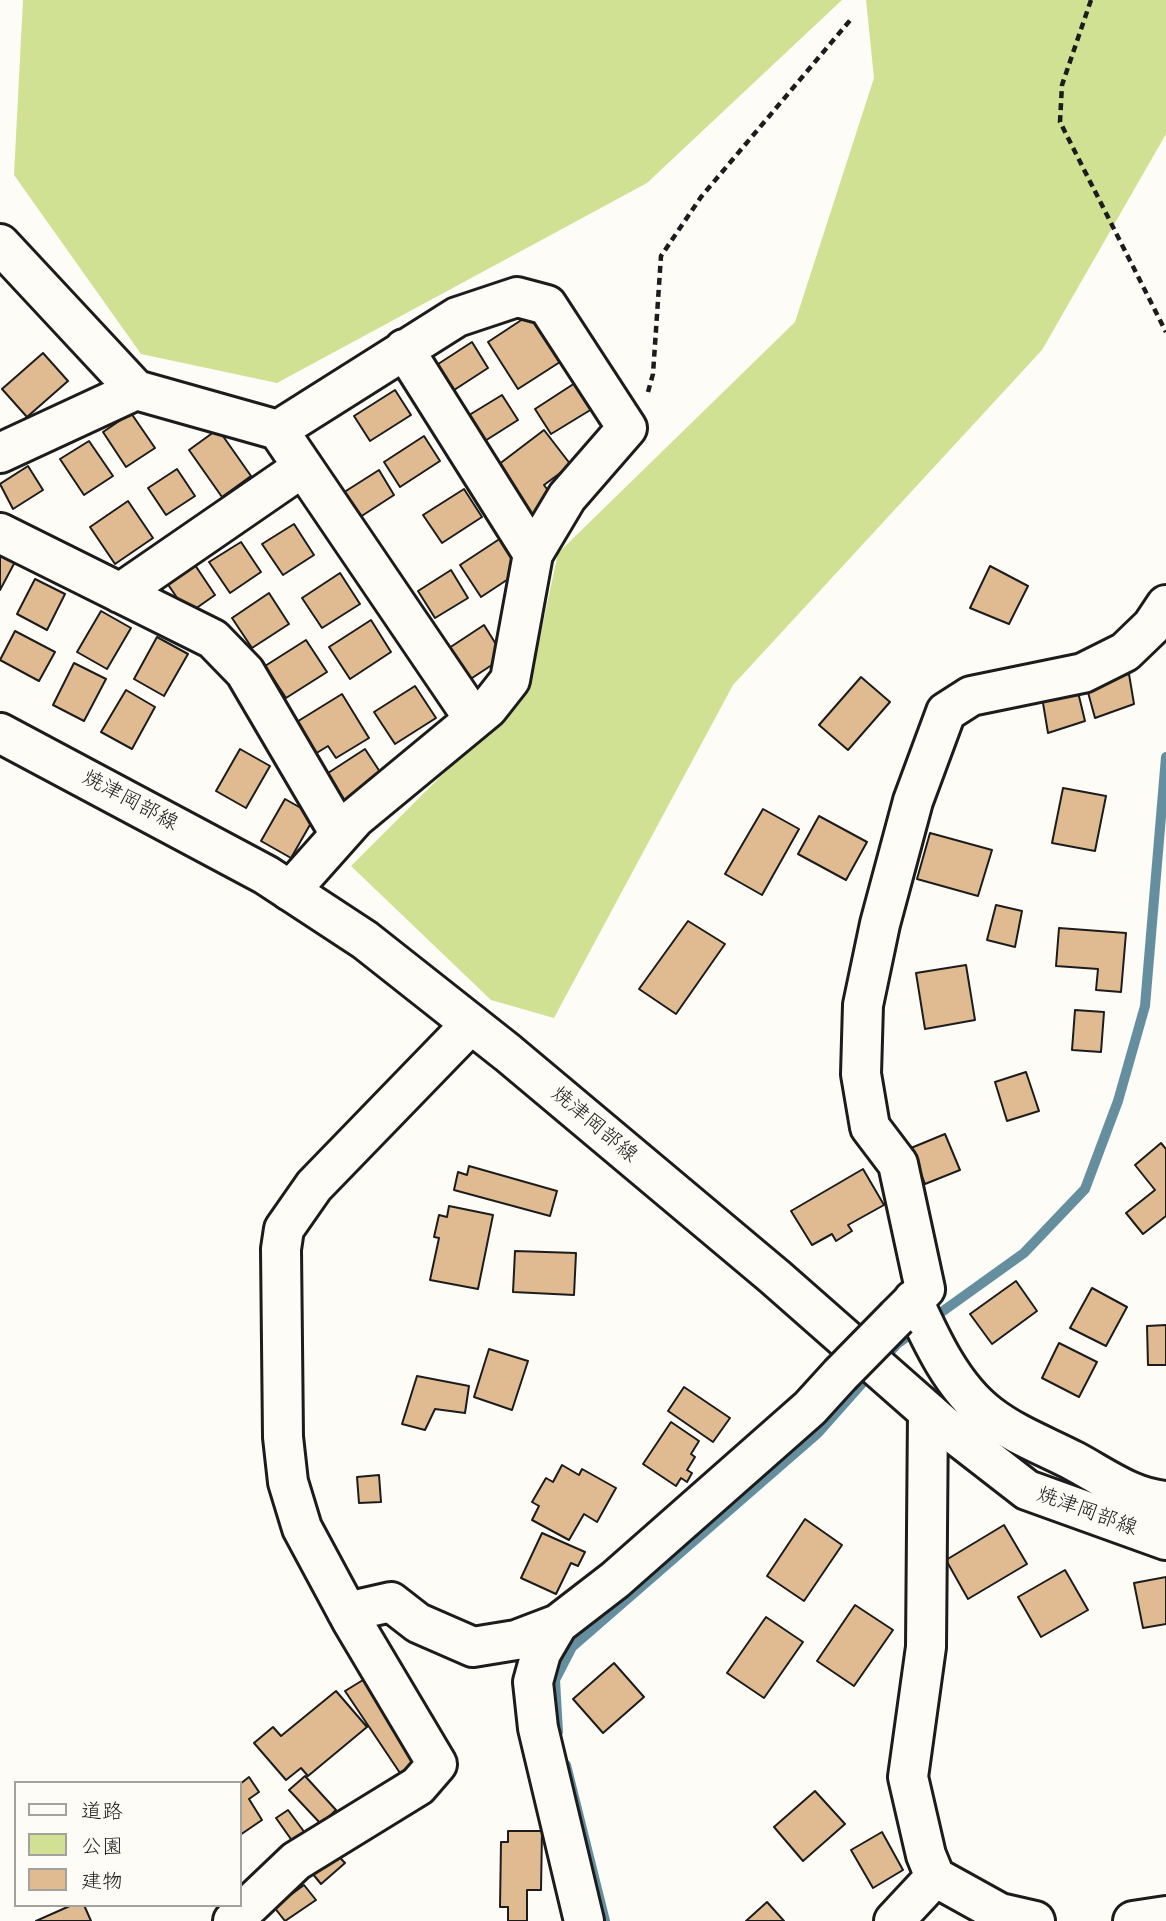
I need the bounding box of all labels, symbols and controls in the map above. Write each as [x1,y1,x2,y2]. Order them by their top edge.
street label: 焼津岡部線 [78,765,182,837]
street label: 焼津岡部線 [546,1082,642,1168]
street label: 焼津岡部線 [1033,1482,1141,1542]
legend [14,1781,242,1907]
text: 道路 [81,1798,123,1825]
text: 公園 [81,1833,123,1860]
text: 建物 [81,1868,123,1895]

